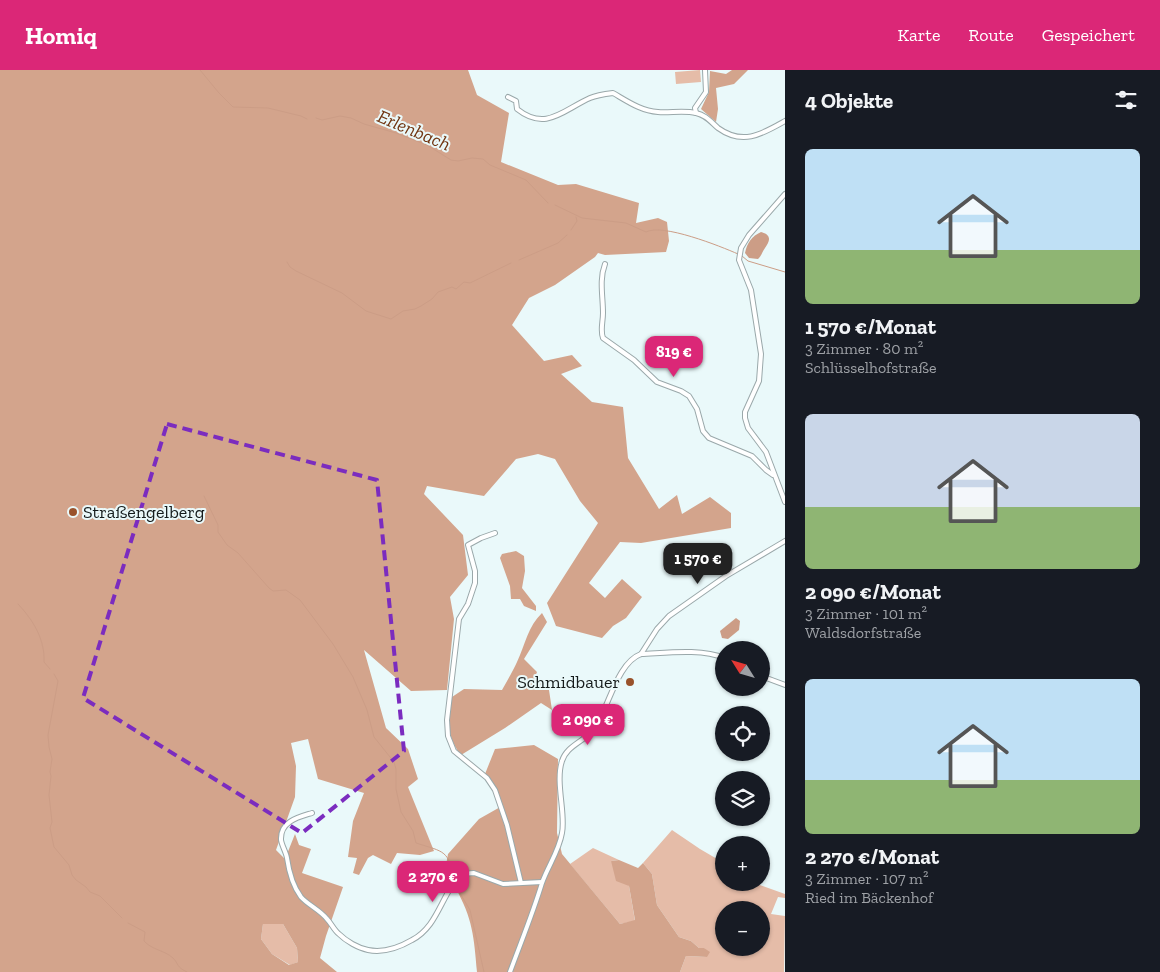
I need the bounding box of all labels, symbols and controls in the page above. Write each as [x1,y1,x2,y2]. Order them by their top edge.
text: Homiq [25,21,97,50]
text: Karte [897,24,940,46]
text: Route [968,24,1014,46]
text: Gespeichert [1042,24,1135,46]
icon: filters [1112,86,1140,114]
text: 4 Objekte [805,88,893,113]
water label: Erlenbach [374,104,454,156]
icon: home [928,181,1018,271]
text: 1 570 €/Monat [805,314,936,339]
pin: 819 € [639,336,709,378]
text: 3 Zimmer · 80 m² [805,339,923,358]
text: 819 € [656,342,692,361]
text: Schlüsselhofstraße [805,358,937,377]
icon: home [928,446,1018,536]
place label: Straßengelberg [83,501,205,523]
marker: Straßengelberg [67,506,79,518]
pin: 1 570 € [652,542,744,585]
text: 1 570 € [674,549,722,568]
text: 2 090 €/Monat [805,579,941,604]
text: 3 Zimmer · 101 m² [805,604,927,623]
text: Waldsdorfstraße [805,623,921,642]
north arrow [715,641,770,696]
map controls [715,641,770,956]
place label: Schmidbauer [517,671,620,693]
marker: Schmidbauer [624,676,636,688]
pin: 2 090 € [542,704,634,746]
button: locate [715,706,770,761]
text: 2 090 € [562,710,614,729]
icon: home [928,711,1018,801]
button: layers [715,771,770,826]
button: + [715,836,770,891]
text: 2 270 €/Monat [805,844,939,869]
pin: 2 270 € [387,860,479,903]
text: 2 270 € [408,867,458,886]
text: 3 Zimmer · 107 m² [805,869,928,888]
text: Ried im Bäckenhof [805,888,933,907]
button: − [715,901,770,956]

